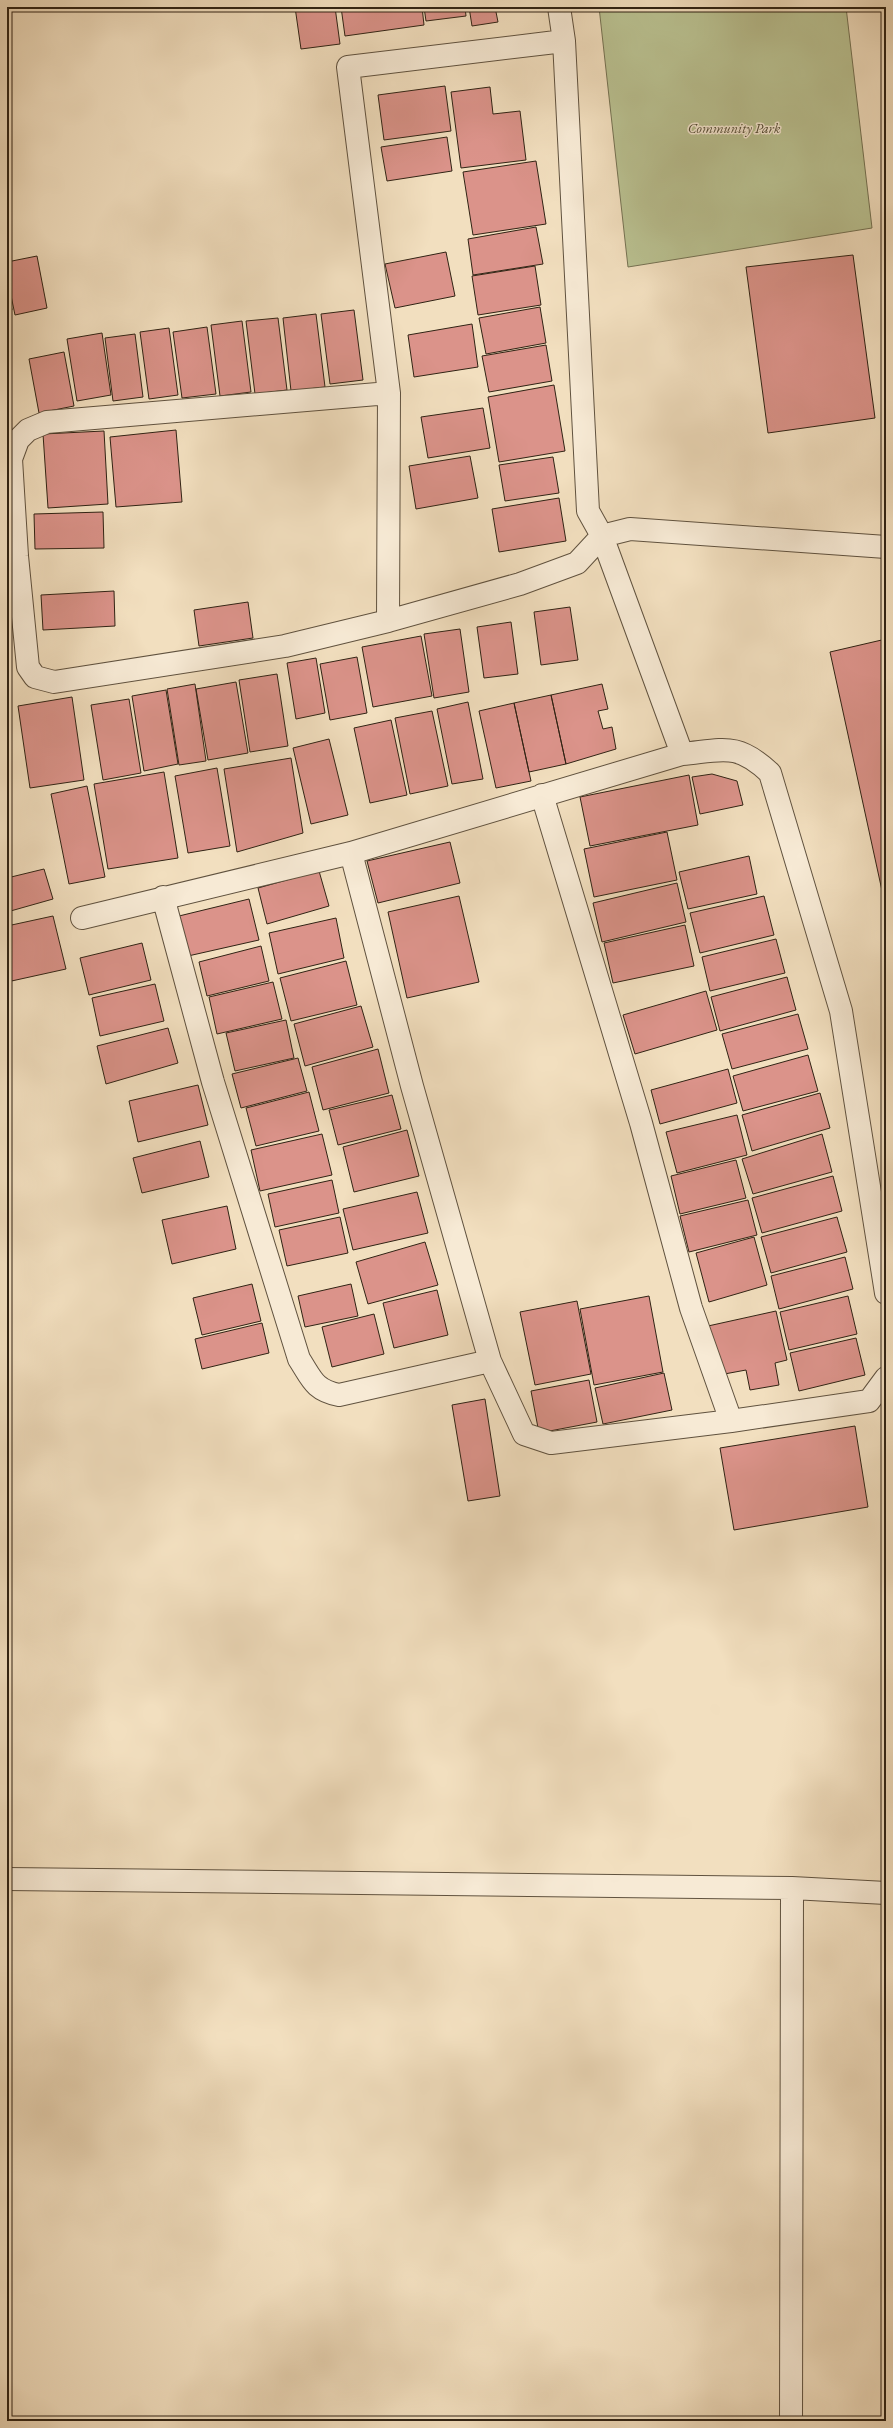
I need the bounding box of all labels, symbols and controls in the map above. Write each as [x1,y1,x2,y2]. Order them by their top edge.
park label: Community Park [688,119,781,137]

